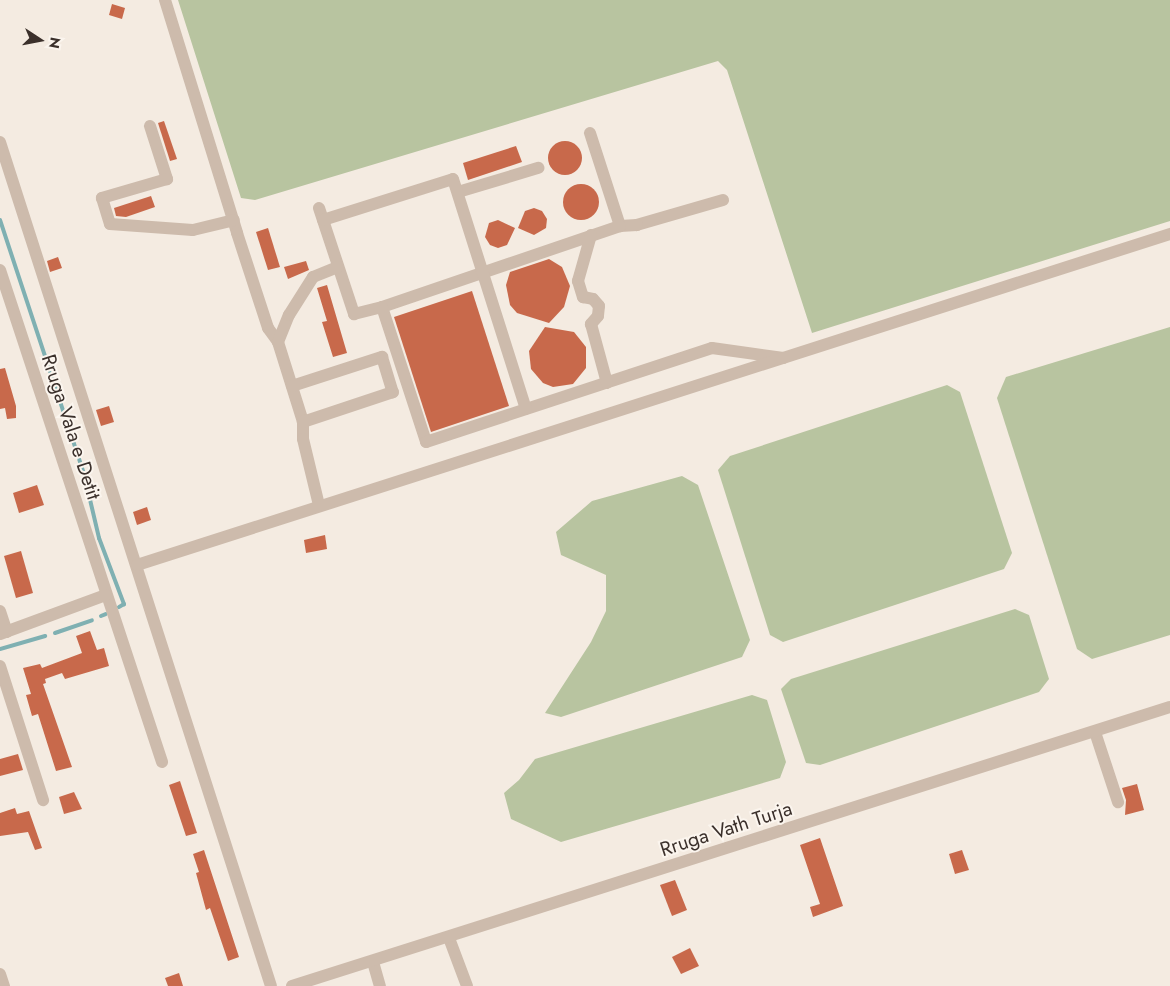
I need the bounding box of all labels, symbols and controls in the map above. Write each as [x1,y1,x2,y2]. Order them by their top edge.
north arrow [15,15,65,65]
text: N [44,35,66,50]
street label: Rruga Vala e Detit [36,351,106,503]
street label: Rruga Vath Turja [657,796,795,862]

